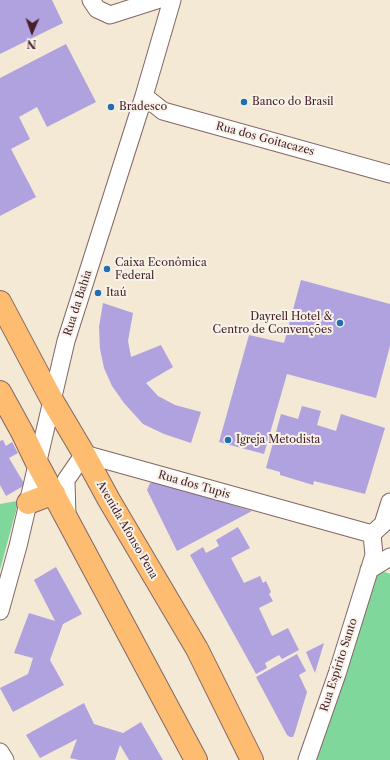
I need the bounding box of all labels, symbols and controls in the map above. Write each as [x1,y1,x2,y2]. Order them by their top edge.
north arrow [12,12,52,52]
text: N [27,37,37,51]
place label: Banco do Brasil [252,95,334,109]
marker: Banco do Brasil [239,97,249,107]
place label: Bradesco [119,100,167,114]
marker: Bradesco [106,102,116,112]
street label: Rua dos Goitacazes [214,119,316,159]
place label: Caixa Econômica Federal [115,256,207,282]
marker: Caixa Econômica Federal [102,264,112,274]
street label: Rua da Bahia [61,268,95,338]
place label: Itaú [106,286,126,300]
marker: Itaú [93,288,103,298]
place label: Dayrell Hotel & Centro de Convenções [213,310,332,336]
marker: Dayrell Hotel & Centro de Convenções [335,318,345,328]
place label: Igreja Metodista [236,433,320,447]
marker: Igreja Metodista [223,435,233,445]
street label: Rua dos Tupis [156,468,232,502]
street label: Avenida Afonso Pena [94,479,160,581]
street label: Rua Espírito Santo [318,617,360,713]

